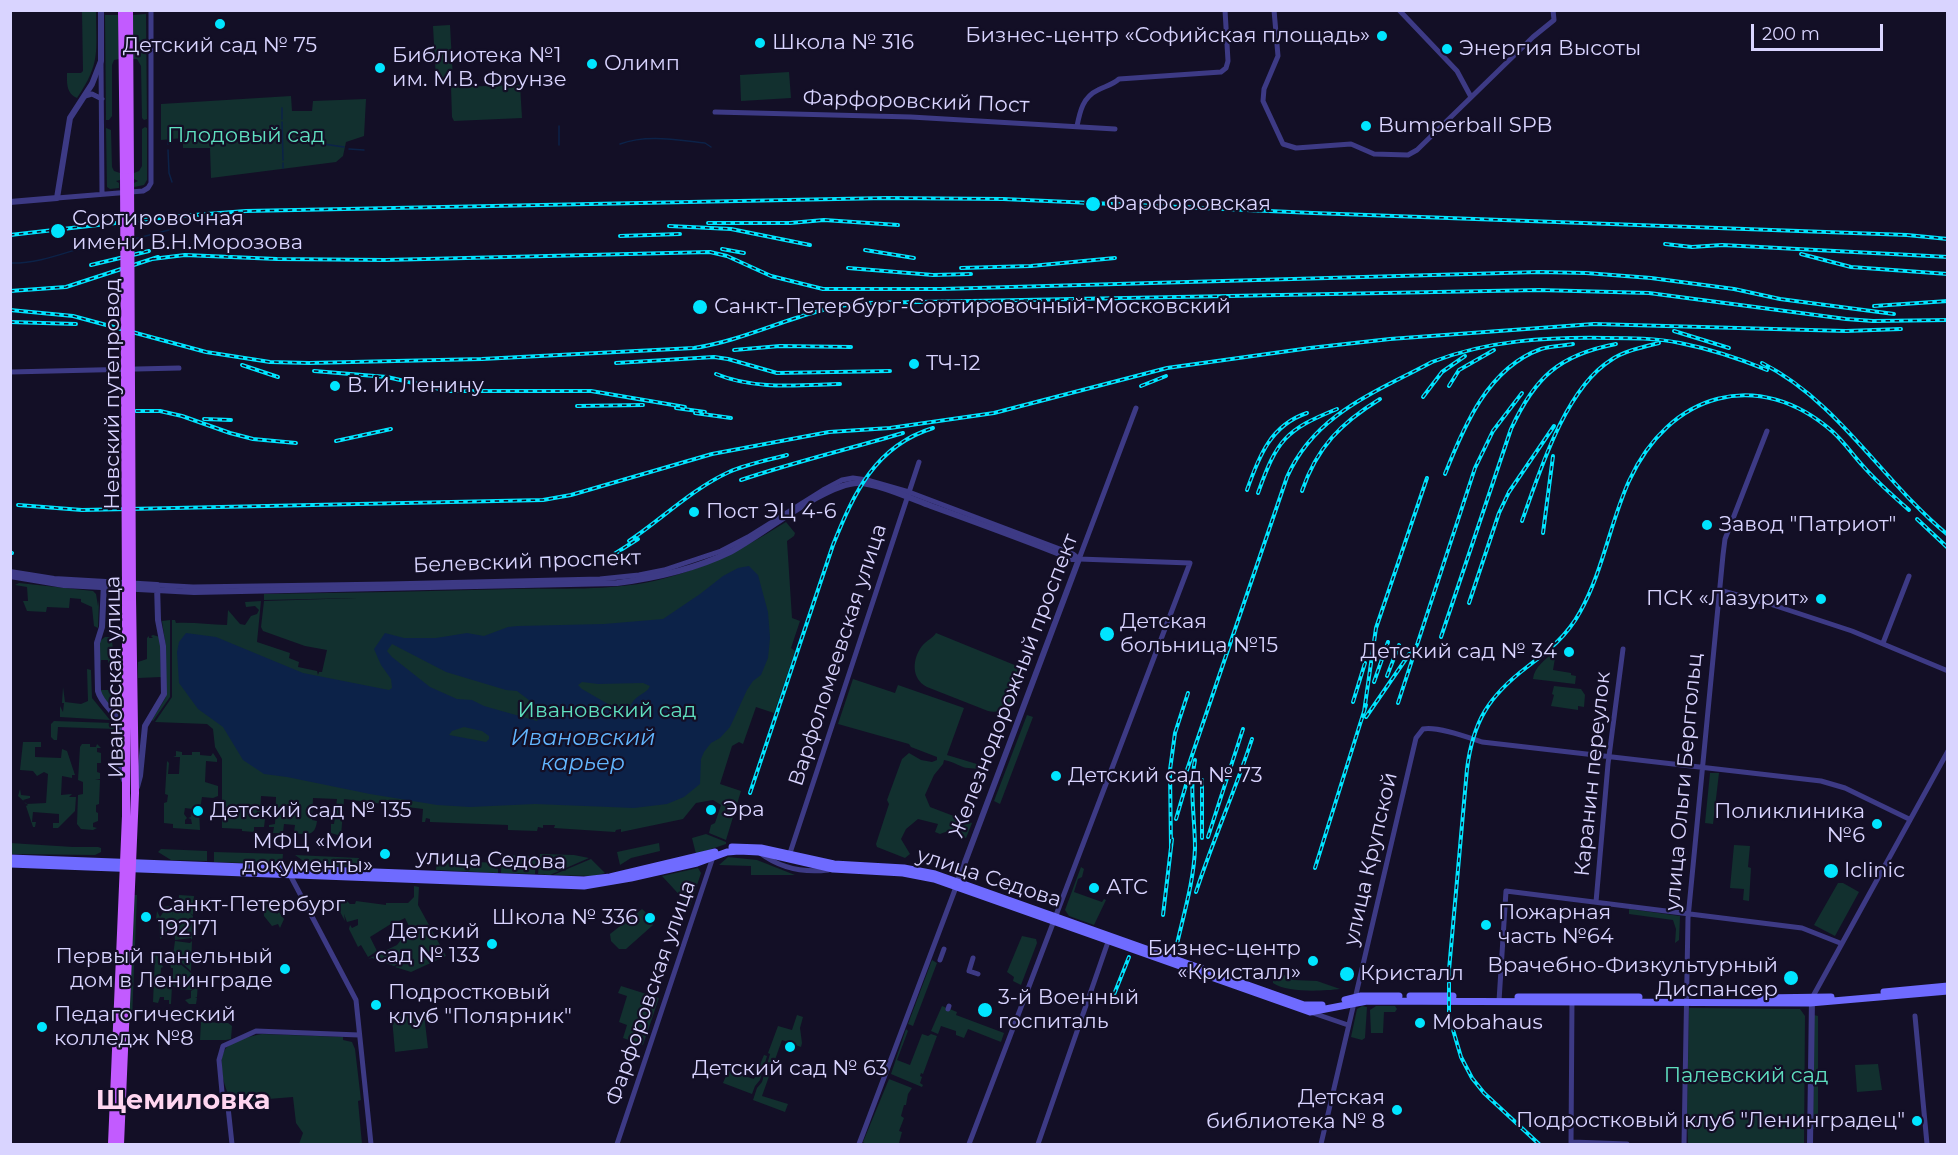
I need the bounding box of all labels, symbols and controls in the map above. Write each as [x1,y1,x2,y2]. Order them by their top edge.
scale bar [1754,12,1886,50]
marker: Детский сад № 75 [213,17,227,31]
place label: Бизнес-центр «Софийская площадь» [965,23,1370,49]
text: 200 m [1762,23,1820,45]
marker: Бизнес-центр «Софийская площадь» [1375,29,1389,43]
place label: Школа № 316 [772,30,914,56]
place label: Детский сад № 75 [123,33,317,59]
marker: Школа № 316 [753,36,767,50]
place label: Энергия Высоты [1459,36,1641,62]
marker: Энергия Высоты [1440,42,1454,56]
place label: Библиотека №1 им. М.В. Фрунзе [392,43,567,93]
place label: Олимп [604,51,680,77]
marker: Олимп [585,57,599,71]
marker: Библиотека №1 им. М.В. Фрунзе [373,61,387,75]
street label: Фарфоровский Пост [802,85,1030,119]
place label: Bumperball SPB [1378,113,1552,139]
marker: Bumperball SPB [1359,119,1373,133]
park label: Плодовый сад [167,123,325,149]
place label: Фарфоровская [1106,191,1271,217]
marker: Фарфоровская [1084,195,1102,213]
place label: Сортировочная имени В.Н.Морозова [72,206,303,256]
marker: Сортировочная имени В.Н.Морозова [49,222,67,240]
street label: Невский путепровод [100,278,126,510]
place label: Санкт-Петербург-Сортировочный-Московский [714,294,1231,320]
marker: Санкт-Петербург-Сортировочный-Московский [691,298,709,316]
place label: ТЧ-12 [926,351,980,377]
marker: ТЧ-12 [907,357,921,371]
place label: В. И. Ленину [347,373,484,399]
marker: В. И. Ленину [328,379,342,393]
place label: Пост ЭЦ 4-6 [706,499,836,525]
marker: Пост ЭЦ 4-6 [687,505,701,519]
place label: Завод "Патриот" [1719,512,1896,538]
marker: Завод "Патриот" [1700,518,1714,532]
street label: Варфоломеевская улица [784,521,892,789]
street label: Железнодорожный проспект [944,531,1084,841]
street label: Белевский проспект [413,545,641,579]
street label: Ивановская улица [101,576,129,778]
place label: ПСК «Лазурит» [1646,586,1809,612]
marker: ПСК «Лазурит» [1814,592,1828,606]
place label: Детская больница №15 [1120,609,1278,659]
marker: Детская больница №15 [1098,625,1116,643]
place label: Детский сад № 34 [1361,639,1557,665]
marker: Детский сад № 34 [1562,645,1576,659]
street label: улица Ольги Берггольц [1660,652,1708,912]
street label: Каранин переулок [1570,670,1616,878]
park label: Ивановский сад [518,698,696,724]
water label: Ивановский карьер [511,726,655,778]
place label: Детский сад № 73 [1068,763,1263,789]
marker: Детский сад № 73 [1049,769,1063,783]
street label: улица Крупской [1339,770,1403,948]
place label: Эра [723,797,764,823]
place label: Детский сад № 135 [210,798,412,824]
place label: Поликлиника №6 [1714,799,1865,849]
marker: Эра [704,803,718,817]
marker: Детский сад № 135 [191,804,205,818]
marker: Поликлиника №6 [1870,817,1884,831]
place label: МФЦ «Мои документы» [242,829,373,879]
street label: улица Седова [914,843,1064,913]
street label: улица Седова [415,845,567,875]
marker: МФЦ «Мои документы» [378,847,392,861]
place label: Iclinic [1844,858,1905,884]
marker: Iclinic [1822,862,1840,880]
place label: АТС [1106,875,1148,901]
street label: Фарфоровская улица [601,877,701,1109]
marker: АТС [1087,881,1101,895]
place label: Санкт-Петербург 192171 [158,892,345,942]
place label: Пожарная часть №64 [1498,900,1614,950]
place label: Школа № 336 [492,905,638,931]
marker: Санкт-Петербург 192171 [139,910,153,924]
marker: Школа № 336 [643,911,657,925]
marker: Пожарная часть №64 [1479,918,1493,932]
place label: Детский сад № 133 [375,919,480,969]
place label: Бизнес-центр «Кристалл» [1147,936,1301,986]
marker: Детский сад № 133 [485,937,499,951]
place label: Первый панельный дом в Ленинграде [56,944,273,994]
place label: Врачебно-Физкультурный Диспансер [1487,953,1778,1003]
marker: Бизнес-центр «Кристалл» [1306,954,1320,968]
place label: Кристалл [1360,961,1464,987]
marker: Первый панельный дом в Ленинграде [278,962,292,976]
marker: Кристалл [1338,965,1356,983]
marker: Врачебно-Физкультурный Диспансер [1782,969,1800,987]
place label: Подростковый клуб "Полярник" [388,980,572,1030]
place label: 3-й Военный госпиталь [998,985,1139,1035]
marker: Подростковый клуб "Полярник" [369,998,383,1012]
marker: 3-й Военный госпиталь [976,1001,994,1019]
place label: Педагогический колледж №8 [54,1002,236,1052]
place label: Mobahaus [1432,1010,1543,1036]
marker: Mobahaus [1413,1016,1427,1030]
marker: Педагогический колледж №8 [35,1020,49,1034]
marker: Детский сад № 63 [783,1040,797,1054]
place label: Детский сад № 63 [692,1056,888,1082]
park label: Палевский сад [1664,1063,1828,1089]
district label: Щемиловка [96,1085,270,1117]
place label: Детская библиотека № 8 [1206,1085,1385,1135]
marker: Детская библиотека № 8 [1390,1103,1404,1117]
place label: Подростковый клуб "Ленинградец" [1516,1108,1905,1134]
marker: Подростковый клуб "Ленинградец" [1910,1114,1924,1128]

